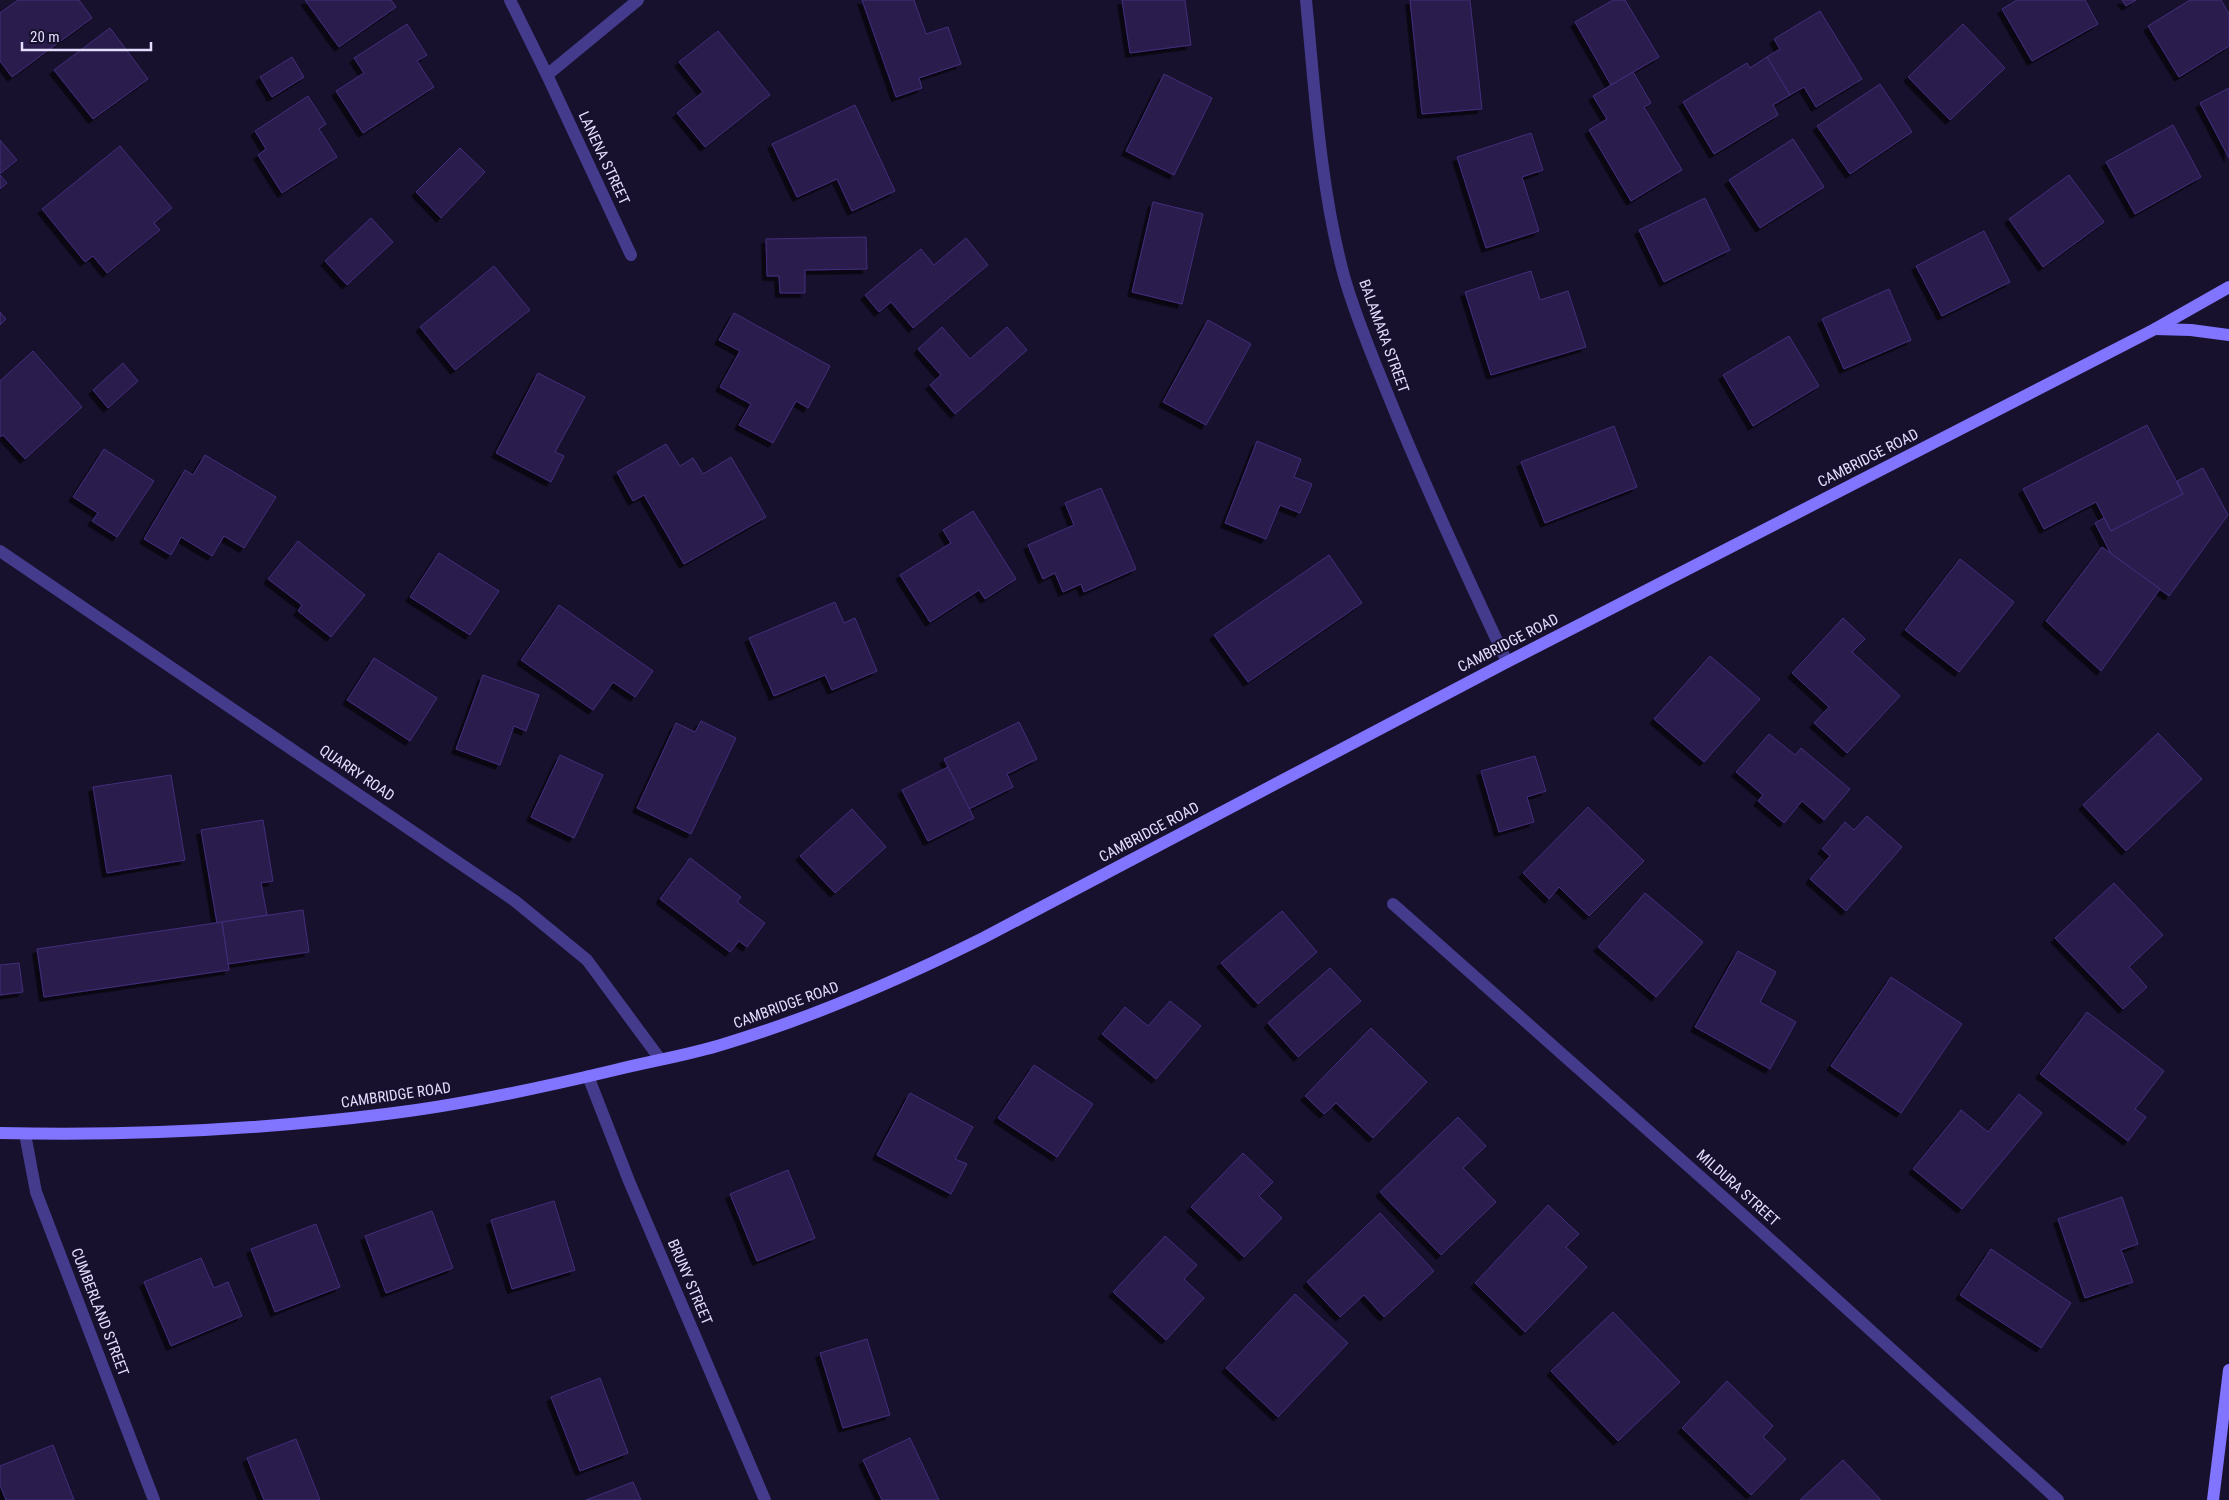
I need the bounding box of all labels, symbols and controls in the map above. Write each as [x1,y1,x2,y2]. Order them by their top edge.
scale bar [22,20,151,52]
text: 20 m [30,28,60,46]
street label: LANENA STREET [575,109,633,208]
street label: BALAMARA STREET [1355,277,1413,395]
street label: CAMBRIDGE ROAD [1815,425,1921,491]
street label: CAMBRIDGE ROAD [1455,610,1561,676]
street label: QUARRY ROAD [316,741,398,805]
street label: CAMBRIDGE ROAD [1096,798,1202,866]
street label: CAMBRIDGE ROAD [731,978,841,1032]
street label: CAMBRIDGE ROAD [340,1078,452,1112]
street label: MILDURA STREET [1693,1146,1783,1230]
street label: BRUNY STREET [664,1236,716,1328]
street label: CUMBERLAND STREET [67,1246,133,1379]

